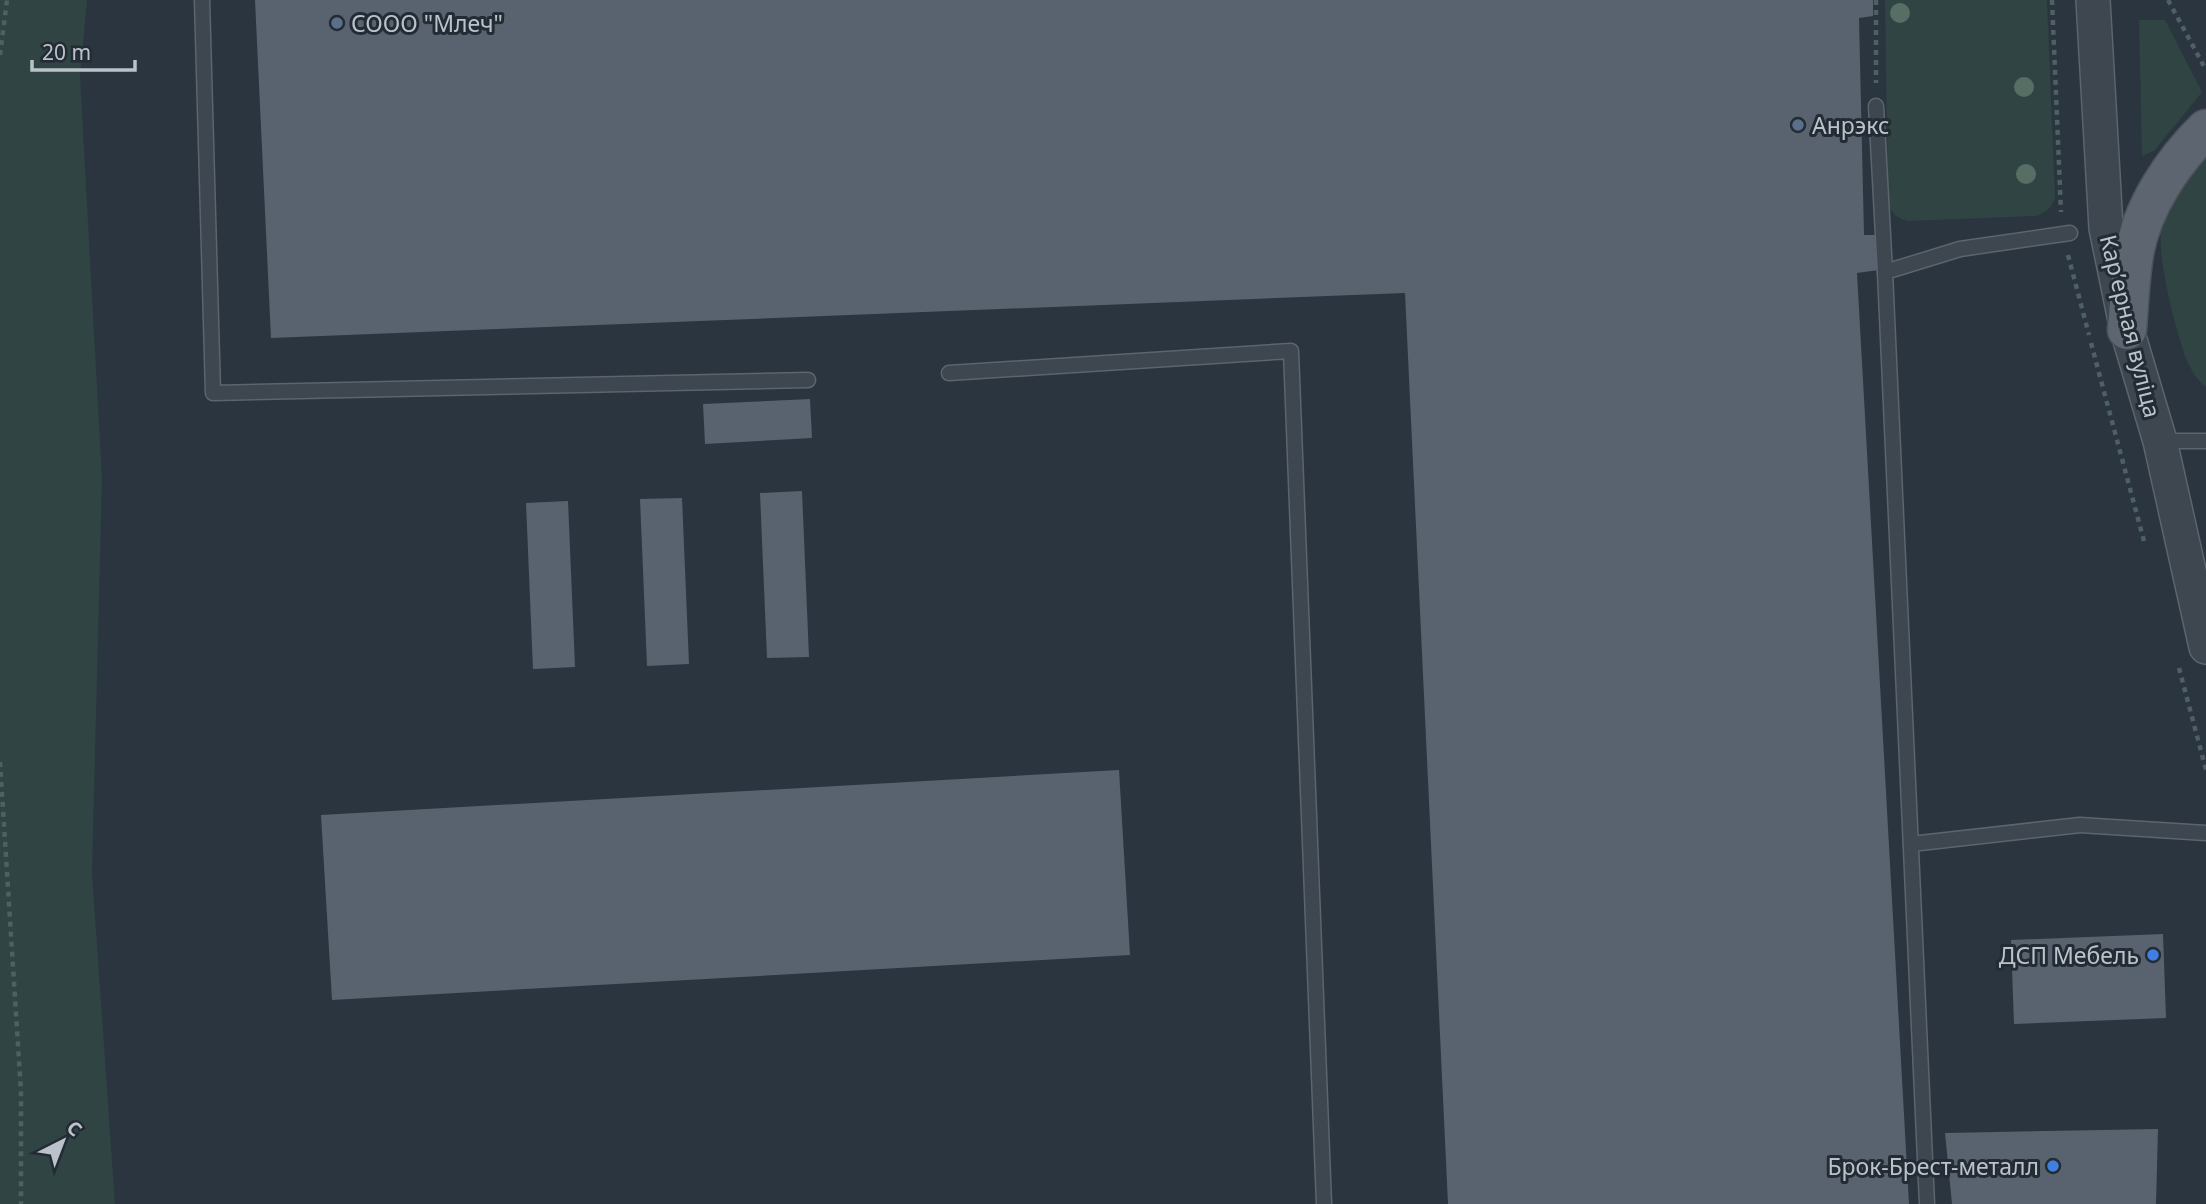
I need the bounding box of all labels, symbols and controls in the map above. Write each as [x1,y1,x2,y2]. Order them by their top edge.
place label: СООО "Млеч" [351,7,503,39]
marker: СООО "Млеч" [329,15,345,31]
scale bar [32,28,135,72]
text: 20 m [42,38,91,66]
place label: Анрэкс [1812,109,1889,141]
marker: Анрэкс [1790,117,1806,133]
street label: Карʼерная вуліца [2093,231,2169,421]
place label: ДСП Мебель [1999,939,2139,971]
marker: ДСП Мебель [2145,947,2161,963]
north arrow [28,1106,98,1176]
text: С [61,1115,88,1142]
place label: Брок-Брест-металл [1827,1150,2039,1182]
marker: Брок-Брест-металл [2045,1158,2061,1174]

